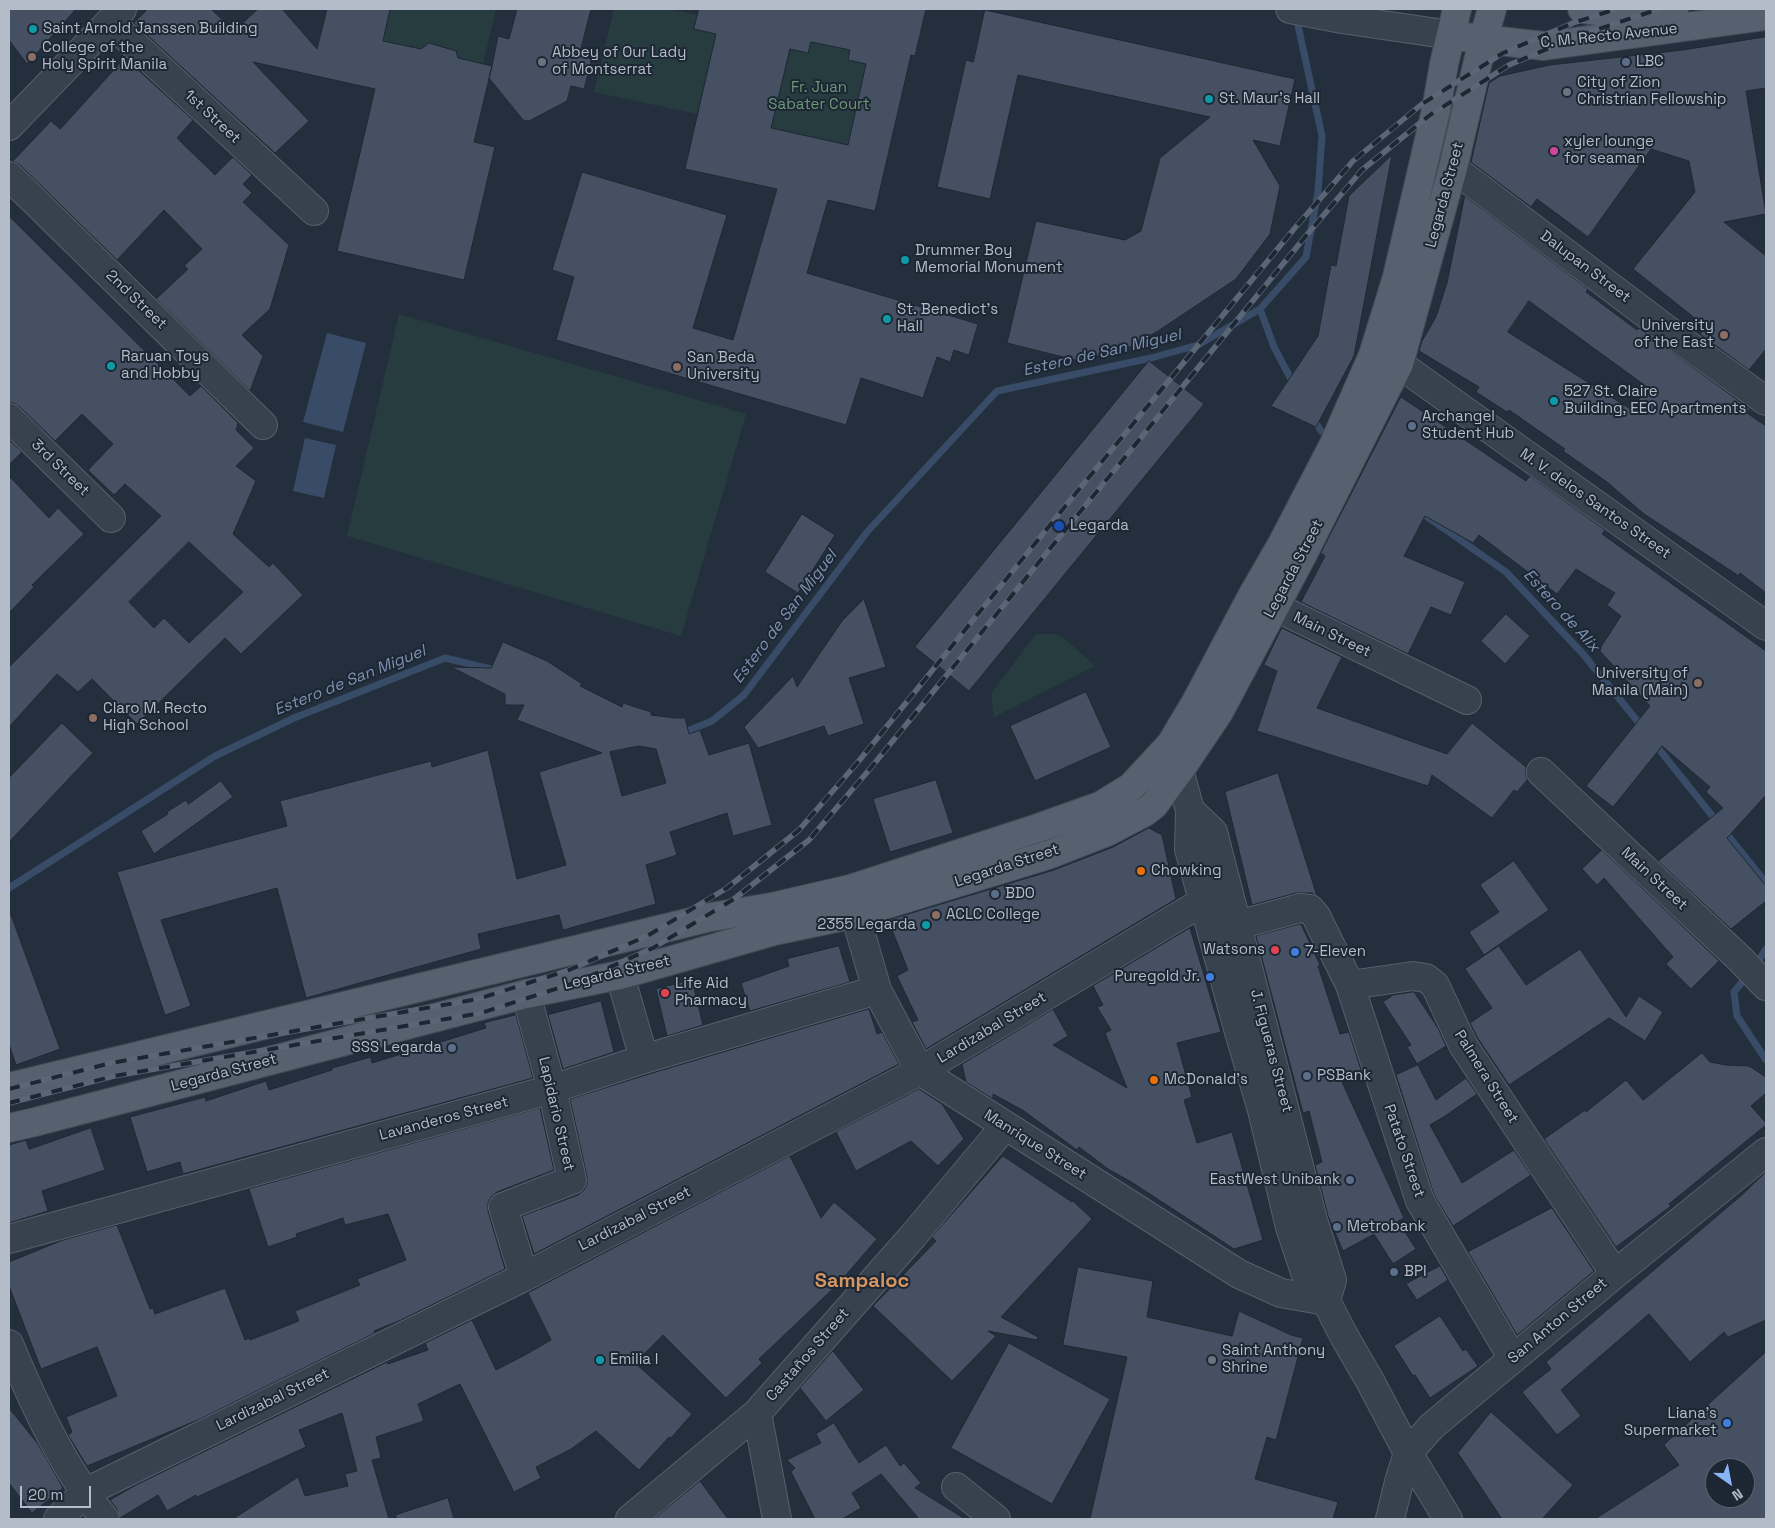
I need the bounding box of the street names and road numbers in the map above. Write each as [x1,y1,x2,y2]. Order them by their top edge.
street label: C. M. Recto Avenue [1540,20,1678,52]
street label: 1st Street [180,86,244,148]
street label: Legarda Street [1422,140,1468,250]
street label: Dalupan Street [1536,227,1634,307]
street label: 2nd Street [102,267,170,333]
street label: 3rd Street [27,436,93,500]
street label: M. V. delos Santos Street [1516,445,1674,563]
street label: Legarda Street [1261,517,1327,621]
street label: Main Street [1290,608,1374,662]
street label: Legarda Street [953,841,1061,891]
street label: Main Street [1617,844,1691,914]
street label: Legarda Street [562,952,672,994]
street label: J. Figueras Street [1246,987,1296,1115]
street label: Lardizabal Street [934,988,1050,1068]
street label: Palmera Street [1450,1027,1522,1127]
street label: Legarda Street [169,1050,279,1096]
street label: Lapidario Street [534,1055,578,1173]
street label: Lavanderos Street [377,1093,511,1145]
street label: Patato Street [1380,1102,1428,1200]
street label: Manrique Street [980,1106,1090,1184]
street label: Lardizabal Street [576,1183,694,1255]
street label: San Anton Street [1505,1274,1611,1368]
street label: Castaños Street [763,1305,853,1405]
street label: Lardizabal Street [214,1365,332,1435]

